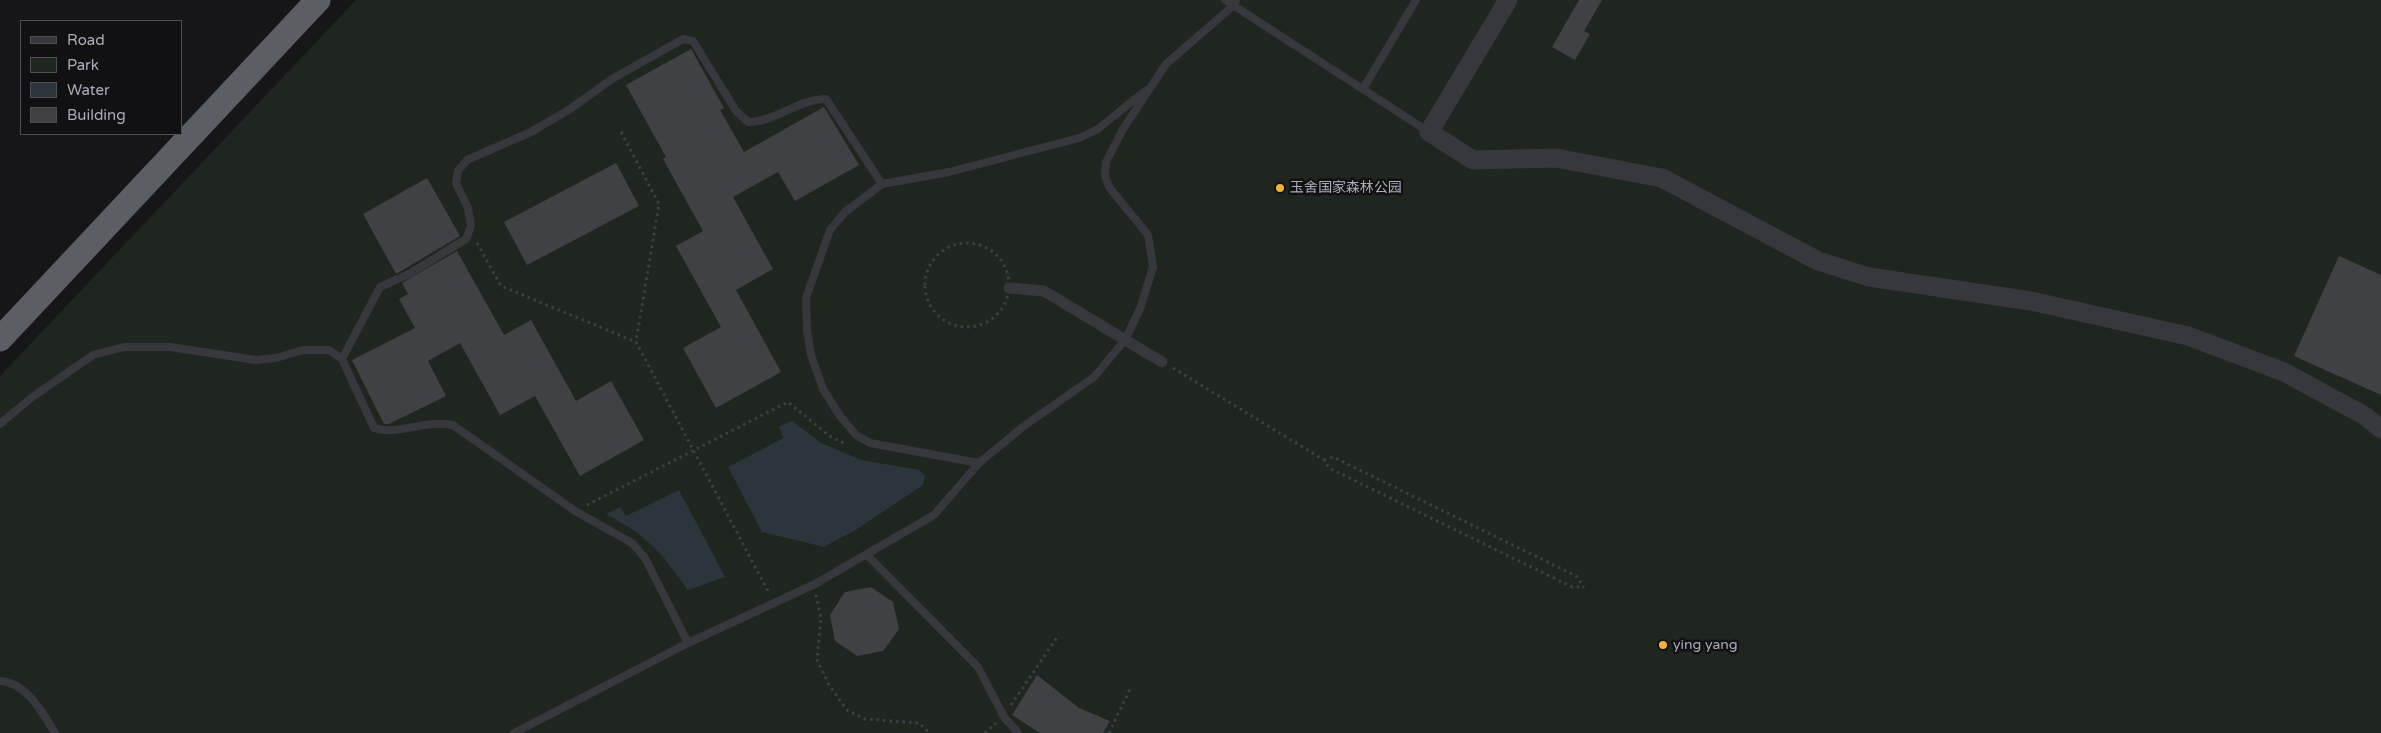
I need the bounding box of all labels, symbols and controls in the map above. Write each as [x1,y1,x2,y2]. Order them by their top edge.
legend [20,20,182,135]
text: Road [67,31,105,49]
text: Park [67,56,99,74]
text: Water [67,81,110,99]
text: Building [67,106,126,124]
place label: 玉舍国家森林公园 [1290,180,1402,196]
marker: 玉舍国家森林公园 [1274,182,1286,194]
place label: ying yang [1673,637,1738,653]
marker: ying yang [1657,639,1669,651]

